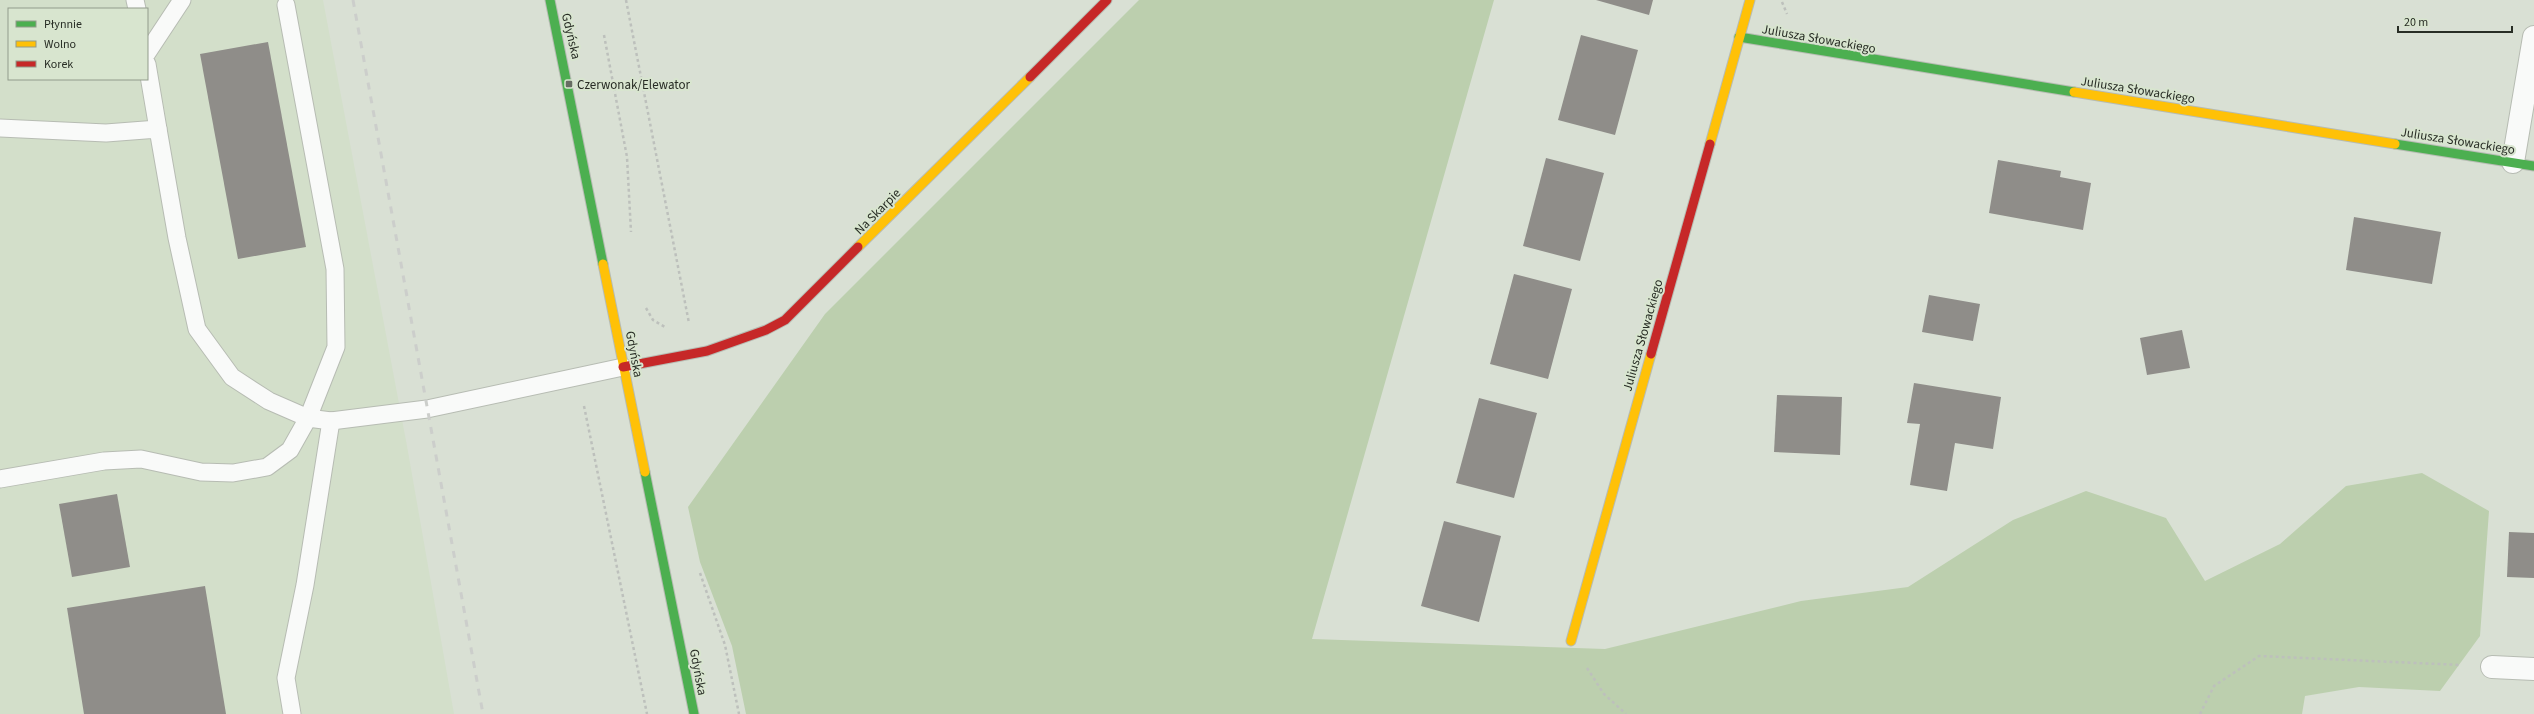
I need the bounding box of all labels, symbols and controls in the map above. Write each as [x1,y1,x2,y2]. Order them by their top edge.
legend [8,8,148,80]
scale bar [2398,8,2512,34]
street label: Gdyńska [557,11,585,61]
text: 20 m [2404,14,2428,31]
text: Płynnie [44,16,82,33]
street label: Juliusza Słowackiego [1760,20,1877,58]
text: Wolno [44,36,76,53]
text: Korek [44,56,73,73]
street label: Juliusza Słowackiego [2079,72,2196,108]
place label: Czerwonak/Elewator [577,76,691,94]
marker: Czerwonak/Elewator [564,79,574,89]
street label: Juliusza Słowackiego [2399,123,2516,159]
street label: Na Skarpie [851,185,905,239]
street label: Juliusza Słowackiego [1618,277,1668,393]
street label: Gdyńska [621,330,647,379]
street label: Gdyńska [685,648,711,697]

